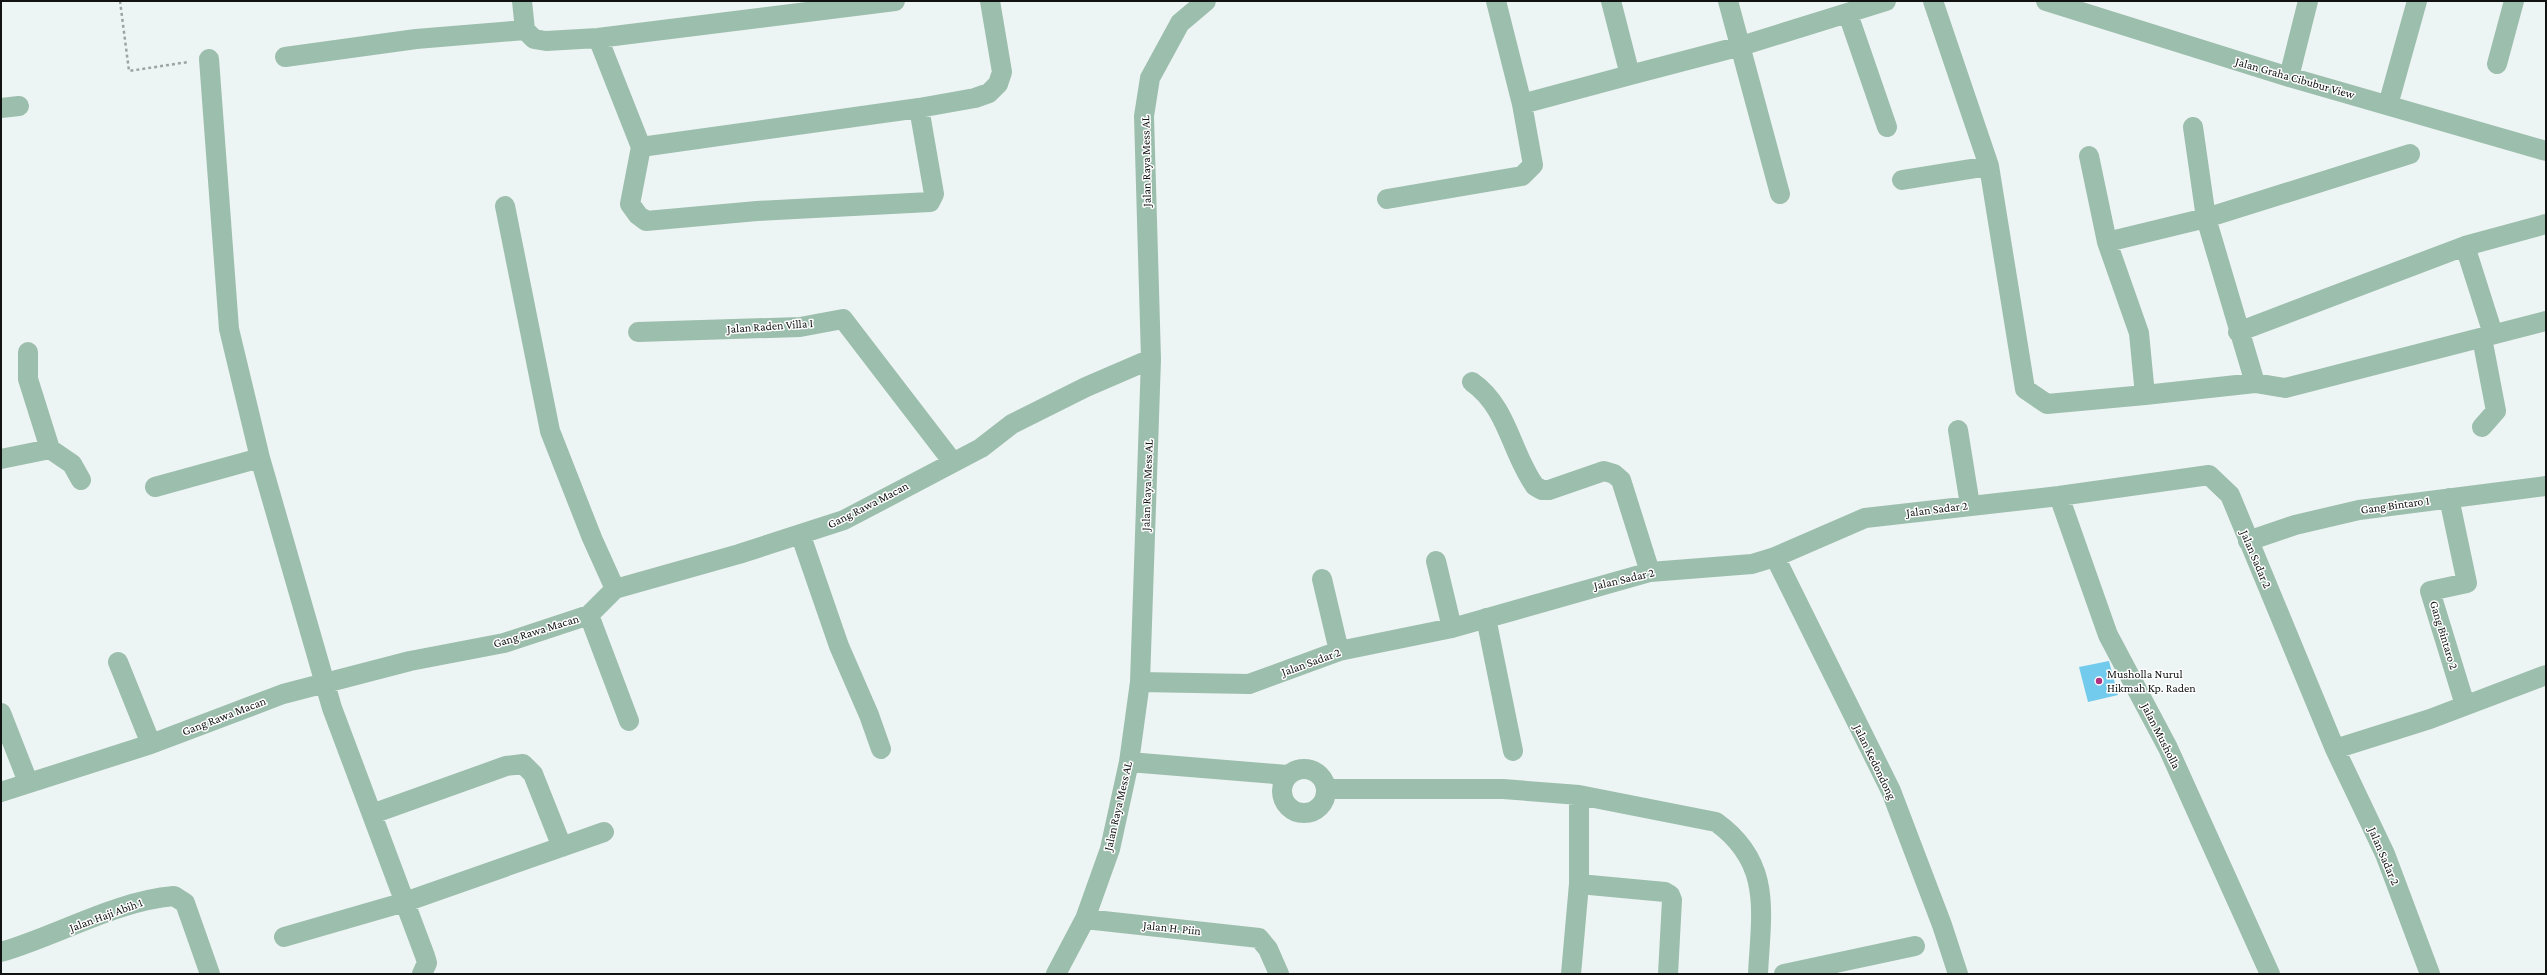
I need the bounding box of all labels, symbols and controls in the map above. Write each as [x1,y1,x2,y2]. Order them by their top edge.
street label: Jalan Graha Cibubur View [2233,54,2356,102]
street label: Jalan Raya Mess AL [1138,115,1154,208]
street label: Jalan Raden Villa I [725,316,814,336]
street label: Jalan Raya Mess AL [1138,439,1156,532]
street label: Gang Rawa Macan [825,478,911,531]
street label: Gang Bintaro 1 [2360,493,2430,517]
street label: Jalan Sadar 2 [1904,498,1969,520]
street label: Jalan Sadar 2 [2237,527,2275,590]
street label: Jalan Sadar 2 [1591,565,1656,593]
street label: Gang Bintaro 2 [2427,599,2461,671]
street label: Gang Rawa Macan [492,611,581,651]
street label: Jalan Sadar 2 [1279,645,1343,679]
place label: Musholla Nurul Hikmah Kp. Raden [2107,667,2196,695]
marker: Musholla Nurul Hikmah Kp. Raden [2094,676,2104,686]
street label: Gang Rawa Macan [180,693,268,738]
street label: Jalan Musholla [2138,700,2184,772]
street label: Jalan Kedondong [1850,721,1899,802]
street label: Jalan Raya Mess AL [1101,760,1135,853]
street label: Jalan Sadar 2 [2365,824,2403,887]
street label: Jalan Haji Abih 1 [66,895,145,935]
street label: Jalan H. Piin [1141,918,1202,938]

